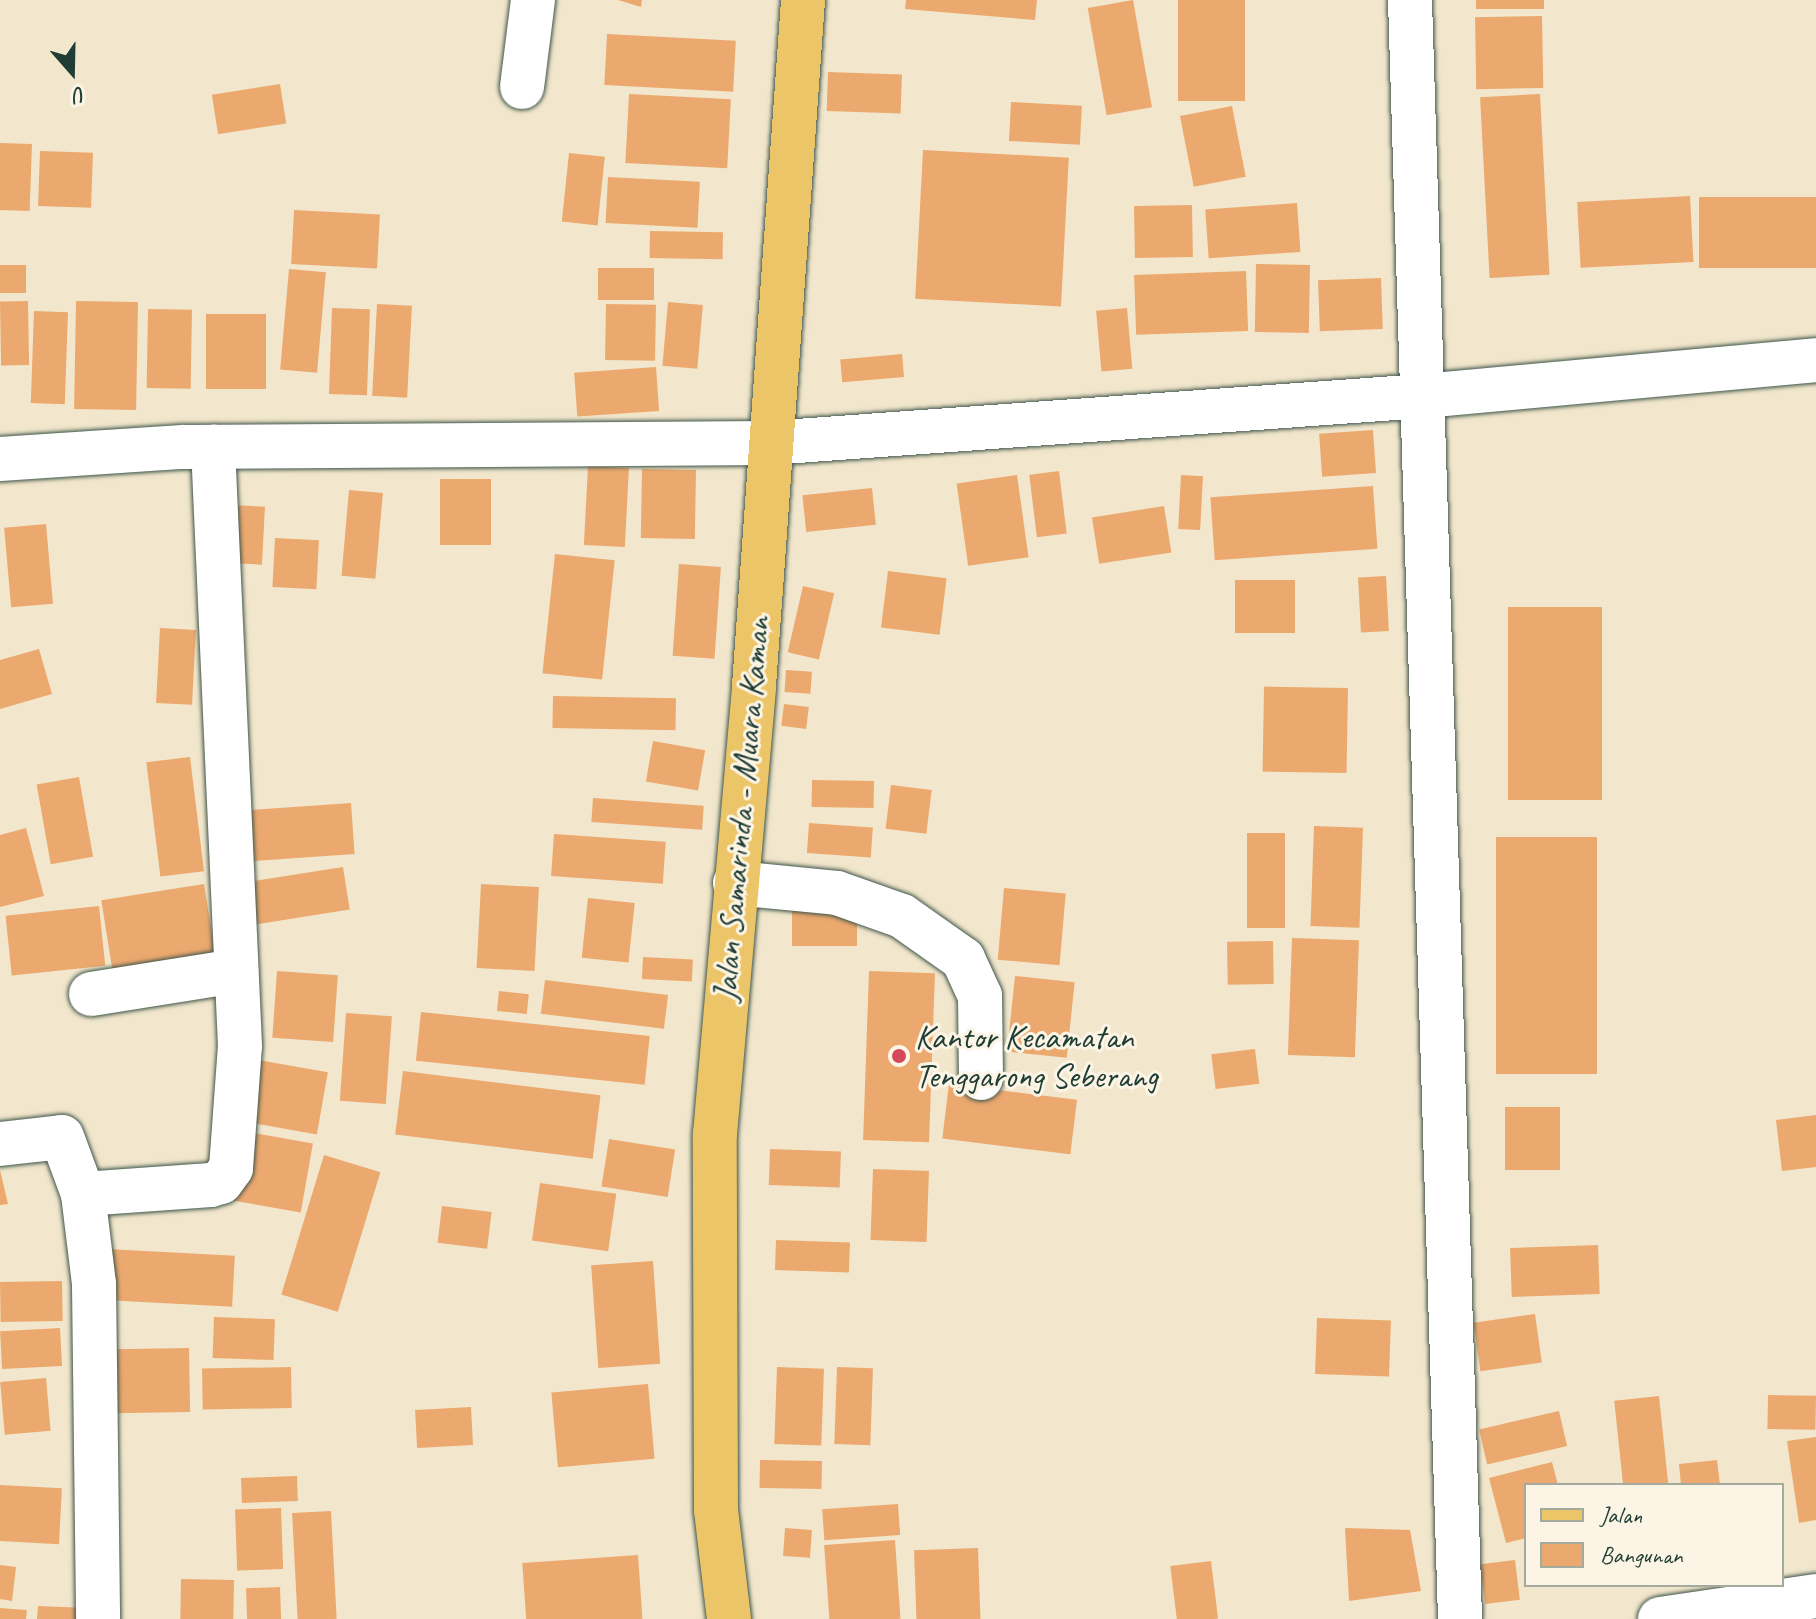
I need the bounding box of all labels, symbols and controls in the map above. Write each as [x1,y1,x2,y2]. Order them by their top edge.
north arrow [32,32,112,112]
text: U [70,80,90,110]
street label: Jalan Samarinda - Muara Kaman [704,616,778,1002]
place label: Kantor Kecamatan Tenggarong Seberang [915,1016,1158,1096]
marker: Kantor Kecamatan Tenggarong Seberang [890,1047,908,1065]
legend [1524,1483,1784,1587]
text: Jalan [1600,1500,1642,1530]
text: Bangunan [1600,1540,1683,1570]

